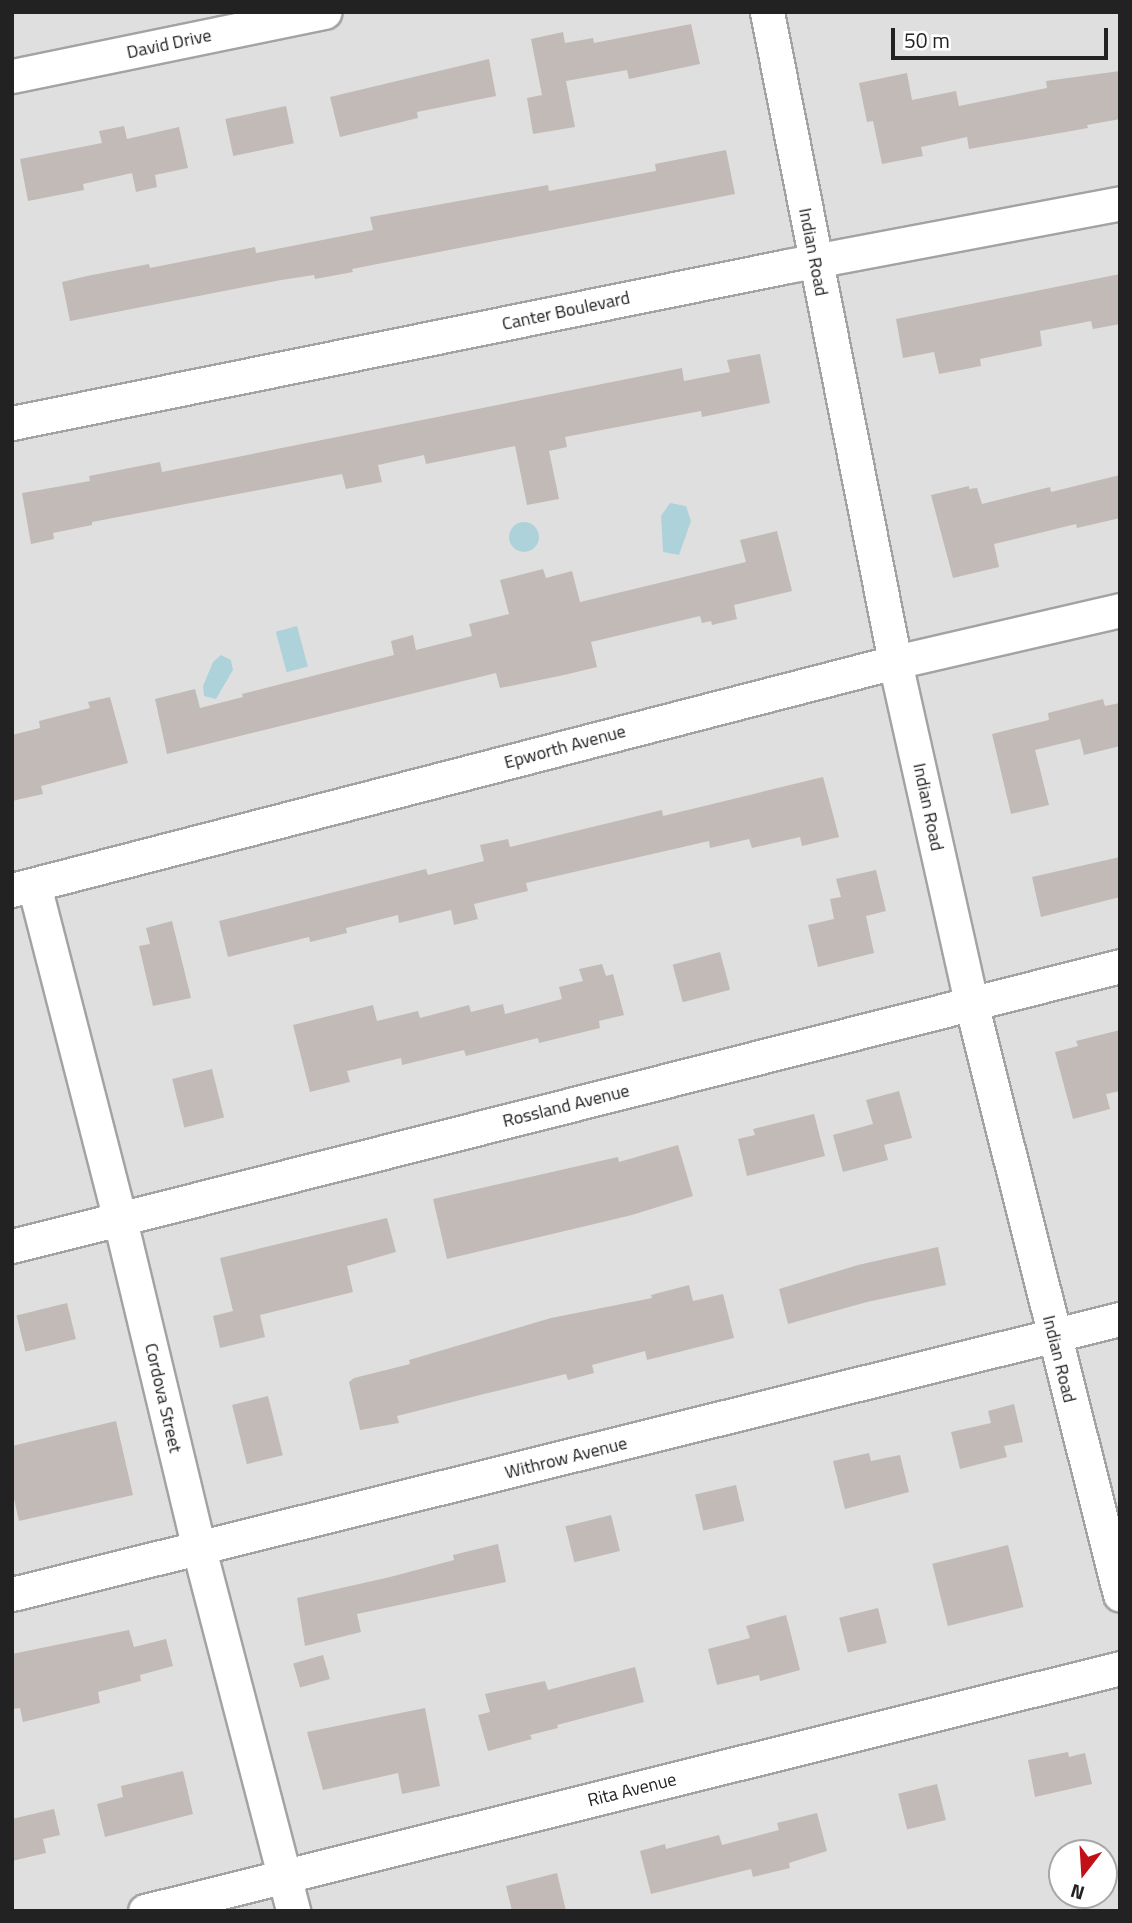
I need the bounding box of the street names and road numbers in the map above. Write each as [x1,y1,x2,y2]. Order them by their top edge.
street label: David Drive [125,24,213,64]
street label: Indian Road [794,206,832,298]
street label: Canter Boulevard [500,287,632,335]
street label: Epworth Avenue [502,720,628,774]
street label: Indian Road [908,761,948,853]
street label: Rossland Avenue [500,1080,632,1132]
street label: Indian Road [1038,1313,1080,1405]
street label: Cordova Street [140,1341,186,1455]
street label: Withrow Avenue [503,1432,629,1484]
street label: Rita Avenue [585,1769,679,1811]

